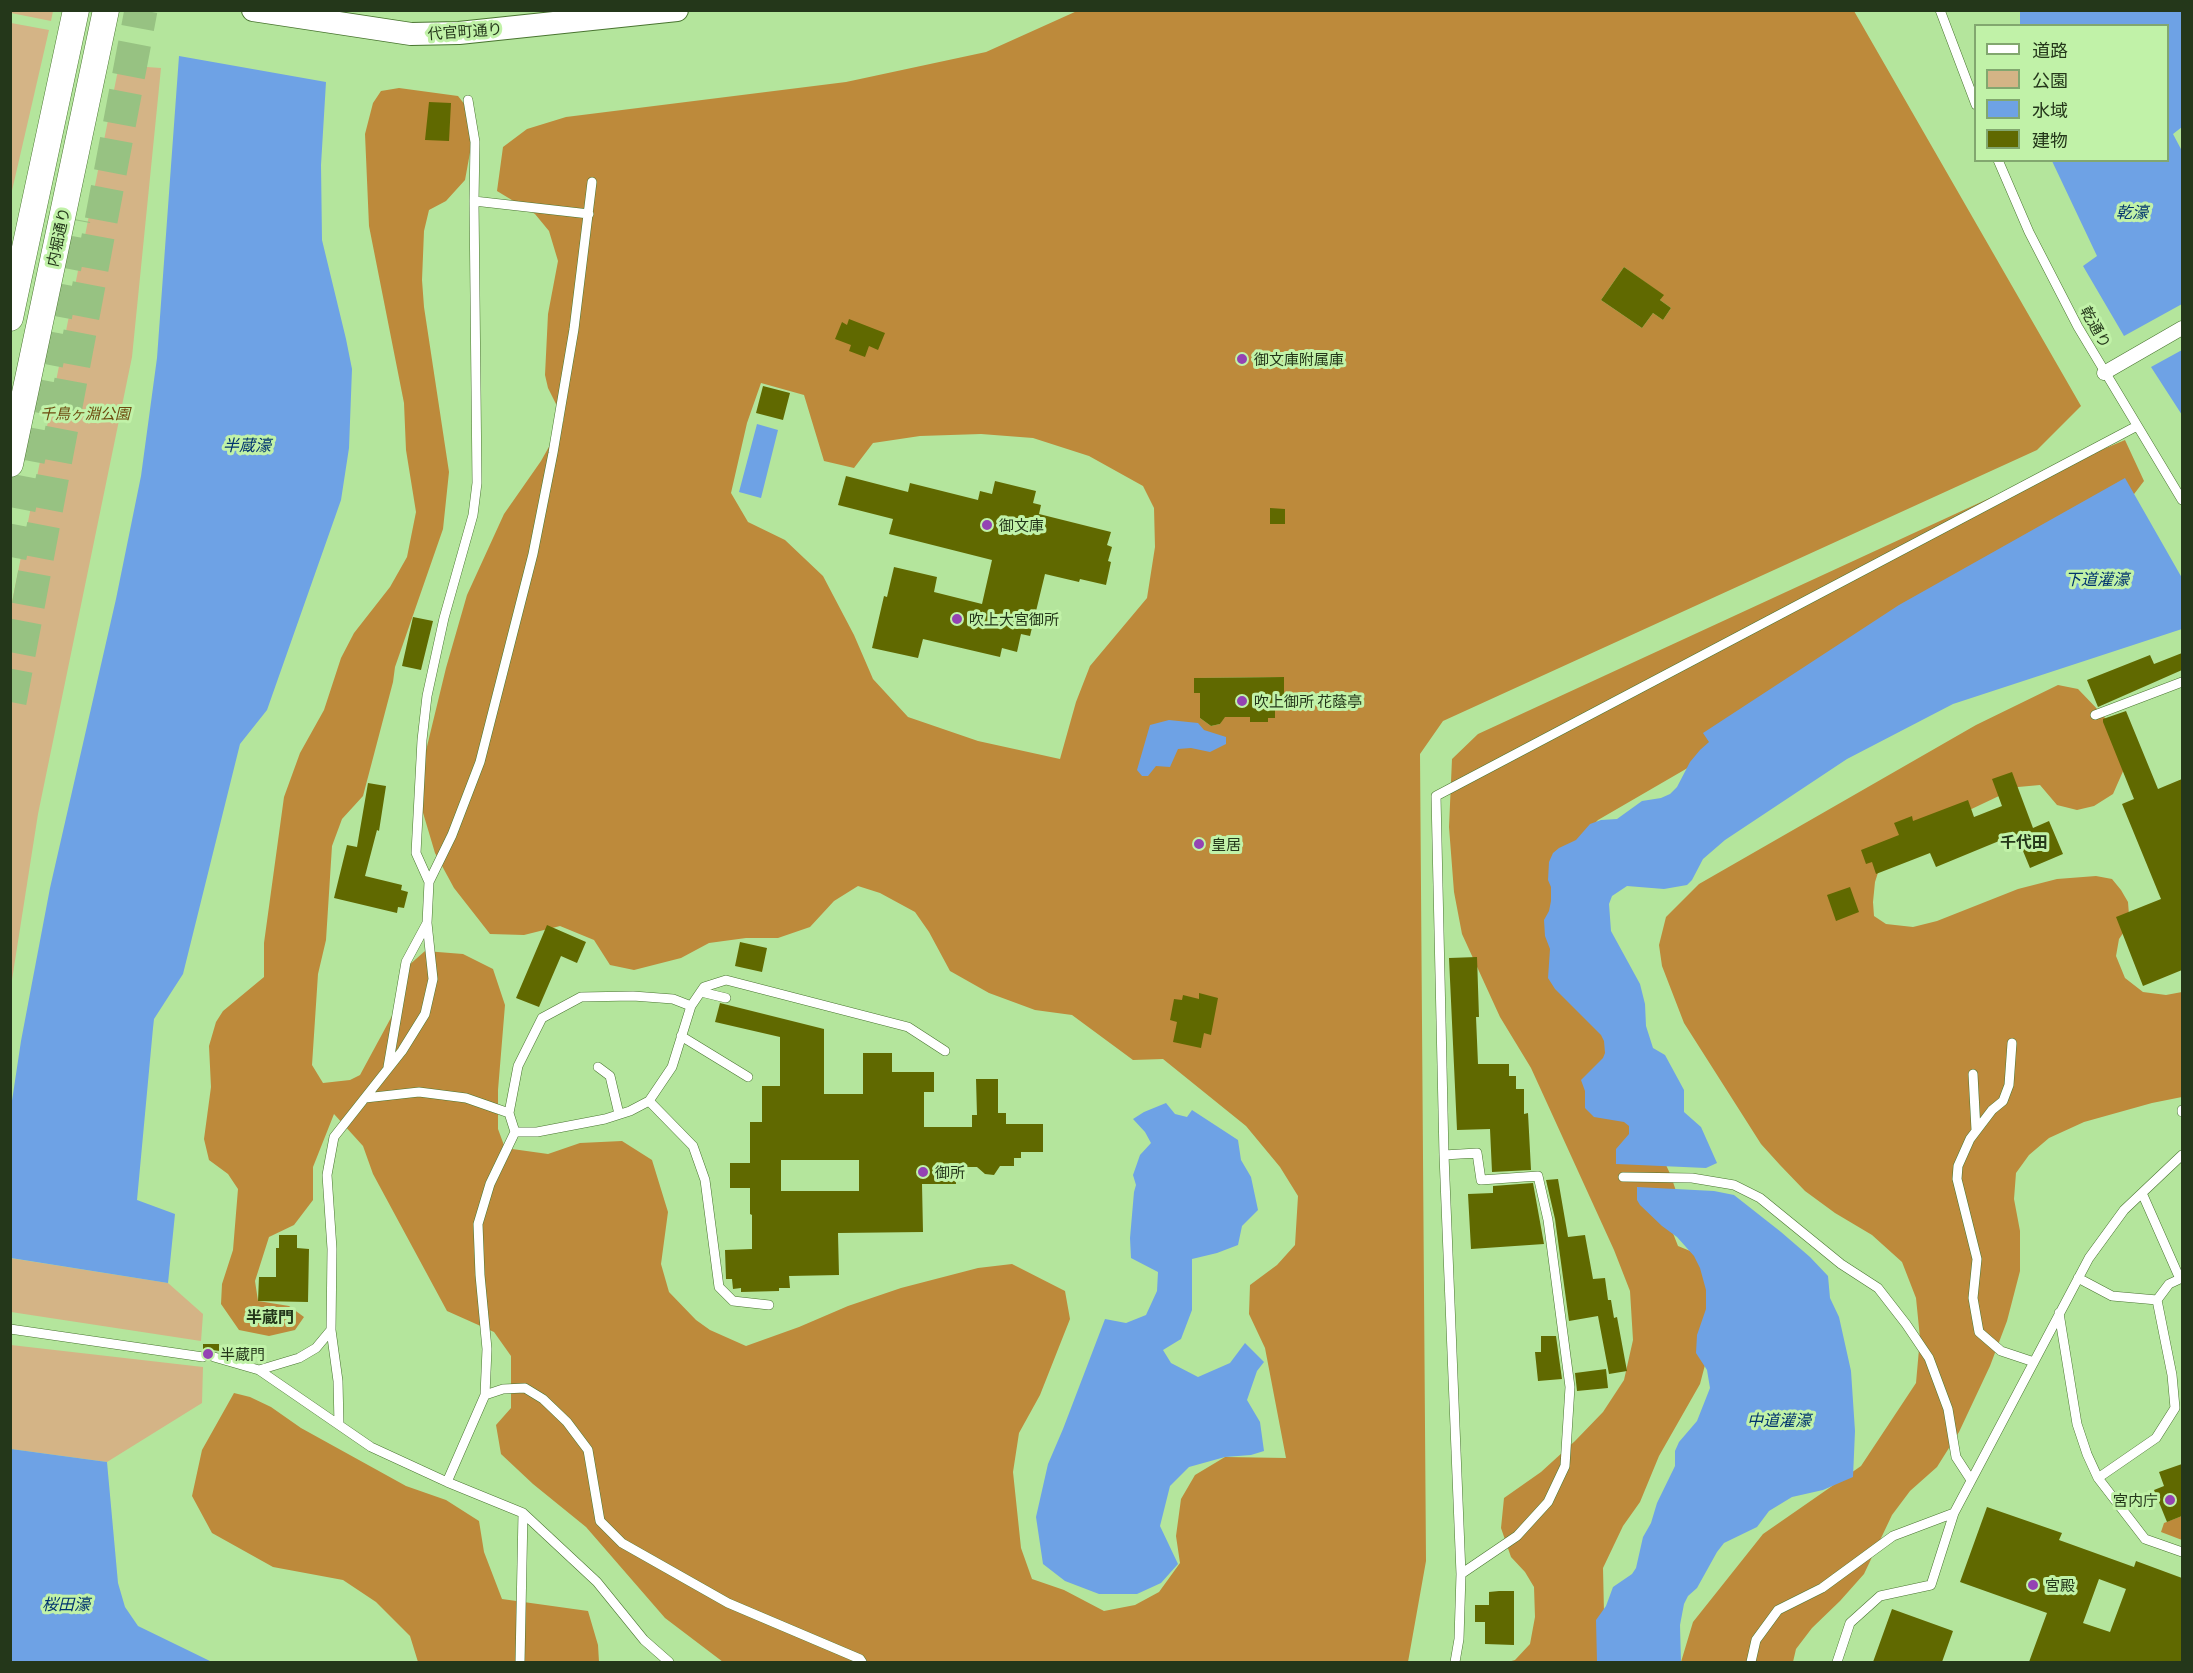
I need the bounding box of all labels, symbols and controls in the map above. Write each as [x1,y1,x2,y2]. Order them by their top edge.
street label: 代官町通り [427,19,503,43]
legend [1974,24,2169,162]
text: 道路 [2032,36,2068,62]
text: 公園 [2032,66,2068,92]
text: 水域 [2032,96,2068,122]
text: 建物 [2032,126,2068,152]
water label: 乾濠 [2116,202,2148,222]
street label: 内堀通り [43,206,73,268]
street label: 乾通り [2077,303,2115,351]
place label: 御文庫附属庫 [1254,350,1344,368]
marker: 御文庫附属庫 [1235,352,1249,366]
park label: 千鳥ヶ淵公園 [40,404,130,422]
water label: 半蔵濠 [223,435,271,455]
place label: 御文庫 [999,516,1044,534]
marker: 御文庫 [980,518,994,532]
water label: 下道灌濠 [2065,569,2129,589]
place label: 吹上大宮御所 [969,610,1059,628]
marker: 吹上大宮御所 [950,612,964,626]
place label: 吹上御所 花蔭亭 [1254,692,1362,710]
marker: 吹上御所 花蔭亭 [1235,694,1249,708]
district label: 千代田 [2000,832,2048,852]
place label: 皇居 [1211,835,1241,853]
marker: 皇居 [1192,837,1206,851]
place label: 御所 [935,1163,965,1181]
marker: 御所 [916,1165,930,1179]
district label: 半蔵門 [246,1307,294,1327]
place label: 半蔵門 [220,1345,265,1363]
marker: 半蔵門 [201,1347,215,1361]
water label: 中道灌濠 [1747,1410,1811,1430]
place label: 宮内庁 [2113,1491,2158,1509]
marker: 宮内庁 [2163,1493,2177,1507]
place label: 宮殿 [2045,1576,2075,1594]
marker: 宮殿 [2026,1578,2040,1592]
water label: 桜田濠 [42,1594,90,1614]

